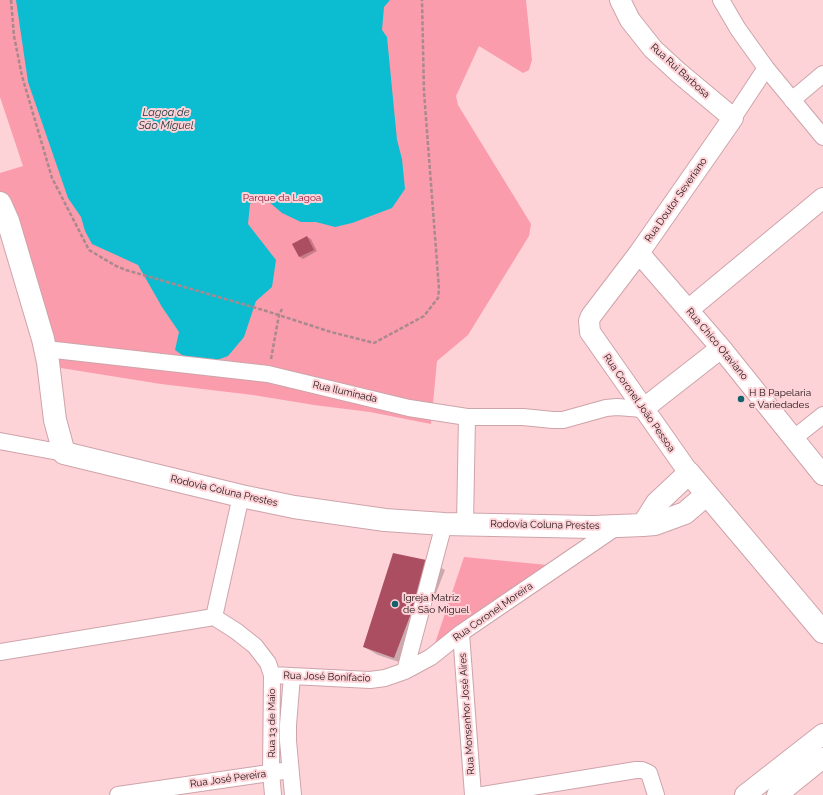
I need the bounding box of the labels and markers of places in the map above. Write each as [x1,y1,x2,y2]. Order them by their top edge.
place label: H B Papelaria e Variedades [749,387,811,410]
marker: H B Papelaria e Variedades [736,394,746,404]
place label: Igreja Matriz de São Miguel [403,592,469,616]
marker: Igreja Matriz de São Miguel [390,599,400,609]

